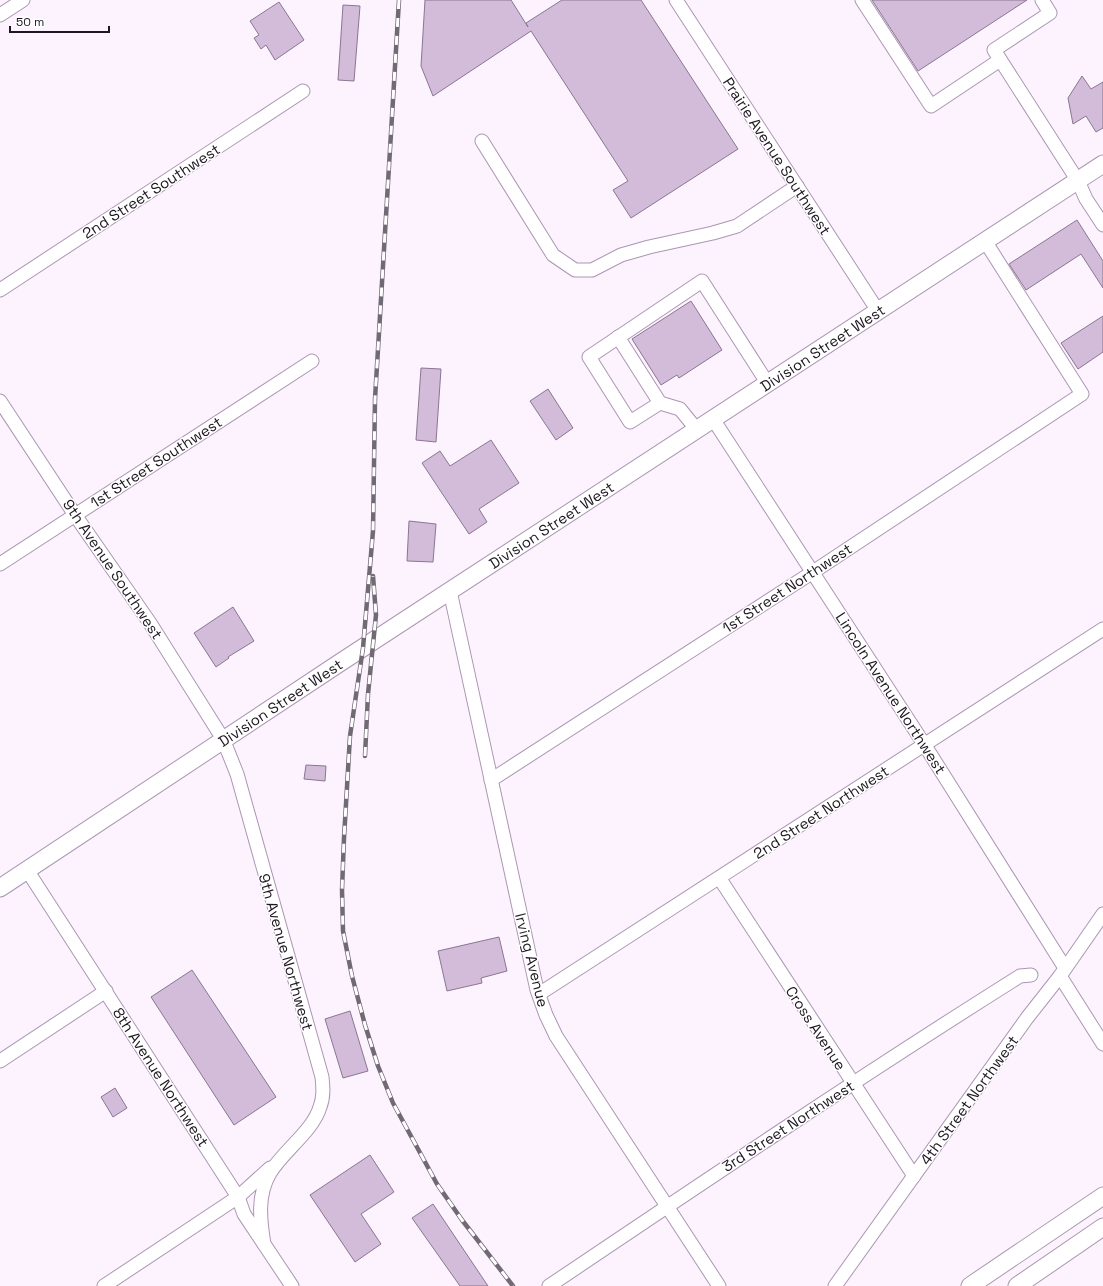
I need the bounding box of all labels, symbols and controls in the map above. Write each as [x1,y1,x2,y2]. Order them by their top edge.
scale bar [10,8,109,34]
text: 50 m [16,14,44,30]
street label: Prairie Avenue Southwest [719,73,835,239]
street label: 2nd Street Southwest [79,139,224,243]
street label: Division Street West [756,300,888,395]
street label: 1st Street Southwest [86,412,226,512]
street label: Division Street West [485,477,617,572]
street label: 9th Avenue Southwest [59,495,167,643]
street label: 1st Street Northwest [719,539,855,637]
street label: Lincoln Avenue Northwest [832,609,950,777]
street label: Division Street West [214,654,346,750]
street label: 2nd Street Northwest [750,761,892,863]
street label: 9th Avenue Northwest [255,871,317,1033]
street label: Irving Avenue [511,911,553,1009]
street label: Cross Avenue [782,982,850,1074]
street label: 8th Avenue Northwest [109,1004,213,1150]
street label: 4th Street Northwest [916,1032,1022,1168]
street label: 3rd Street Northwest [718,1076,858,1176]

